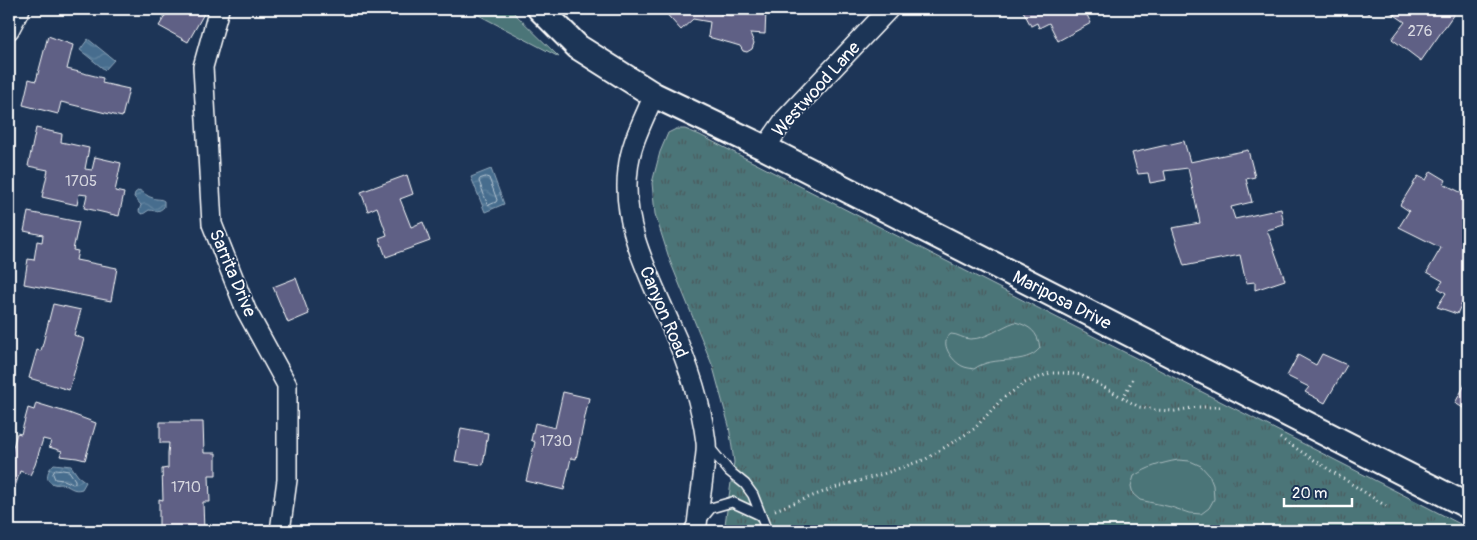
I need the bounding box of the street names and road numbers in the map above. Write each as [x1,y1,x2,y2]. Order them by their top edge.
street label: Westwood Lane [767,37,865,142]
street label: Sarrita Drive [204,226,261,321]
street label: Canyon Road [634,263,693,361]
street label: Mariposa Drive [1008,266,1115,335]

